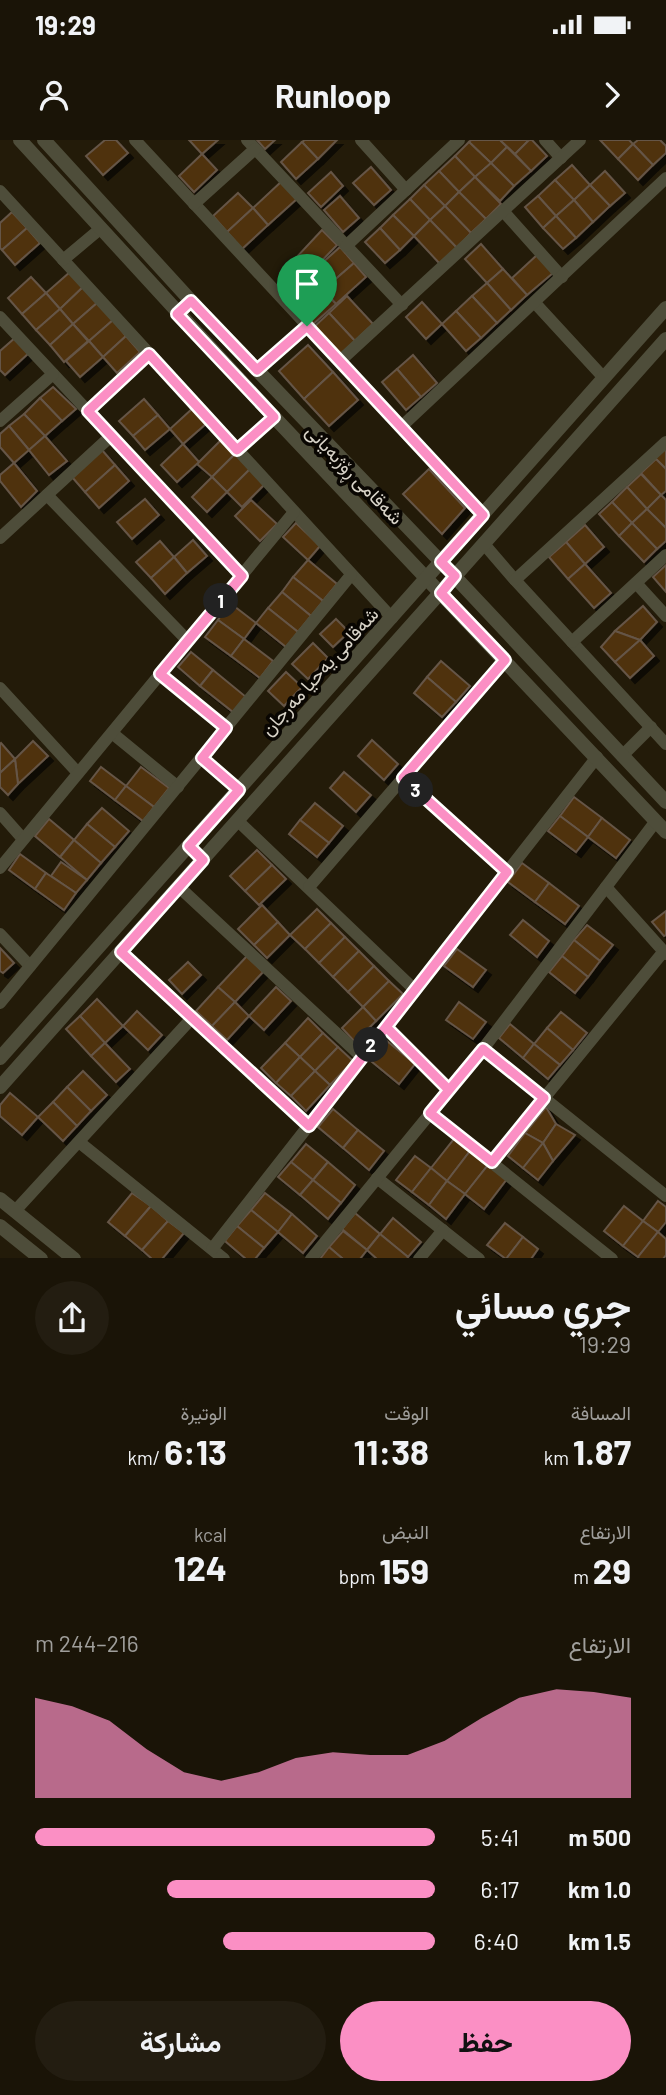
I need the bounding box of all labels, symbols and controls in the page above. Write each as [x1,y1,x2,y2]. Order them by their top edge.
text: 19:29 [35,9,96,40]
icon: person [35,76,73,114]
text: Runloop [275,76,391,114]
icon: forward [593,76,631,114]
pin [277,254,337,326]
icon: arrive [288,265,326,303]
street label: شەقامی ڕۆژبەیانی [298,419,409,532]
pin: 1 [204,584,238,618]
text: 1 [217,589,224,612]
street label: شەقامی یەحیا مەرجان [255,602,383,741]
pin: 3 [398,772,434,808]
text: 3 [410,778,421,801]
pin: 2 [354,1028,388,1062]
text: 2 [365,1033,376,1056]
button: share [35,1281,109,1355]
text: جري مسائي [455,1281,631,1327]
text: 19:29 [579,1330,631,1358]
text: الوتيرة [181,1401,227,1424]
text: الوقت [384,1401,429,1424]
text: المسافة [571,1401,631,1424]
text: 6:13 [164,1430,227,1472]
text: 11:38 [353,1430,429,1472]
text: 1.87 [573,1430,631,1472]
text: /km [128,1446,164,1469]
text: km [544,1446,573,1469]
text: النبض [382,1520,429,1543]
text: الارتفاع [579,1520,631,1543]
text: kcal [194,1523,227,1546]
text: 124 [174,1546,227,1588]
text: 159 [379,1549,429,1591]
text: 29 [593,1549,631,1591]
text: bpm [339,1565,379,1588]
text: m [573,1565,593,1588]
text: 216–244 m [35,1629,139,1657]
text: الارتفاع [569,1630,631,1658]
text: 5:41 [481,1823,519,1851]
text: 500 m [569,1823,631,1851]
text: 6:17 [480,1875,519,1903]
text: 1.0 km [568,1875,631,1903]
text: 6:40 [474,1927,519,1955]
text: 1.5 km [568,1927,631,1955]
button: مشاركة [35,2001,326,2081]
button: حفظ [340,2001,631,2081]

